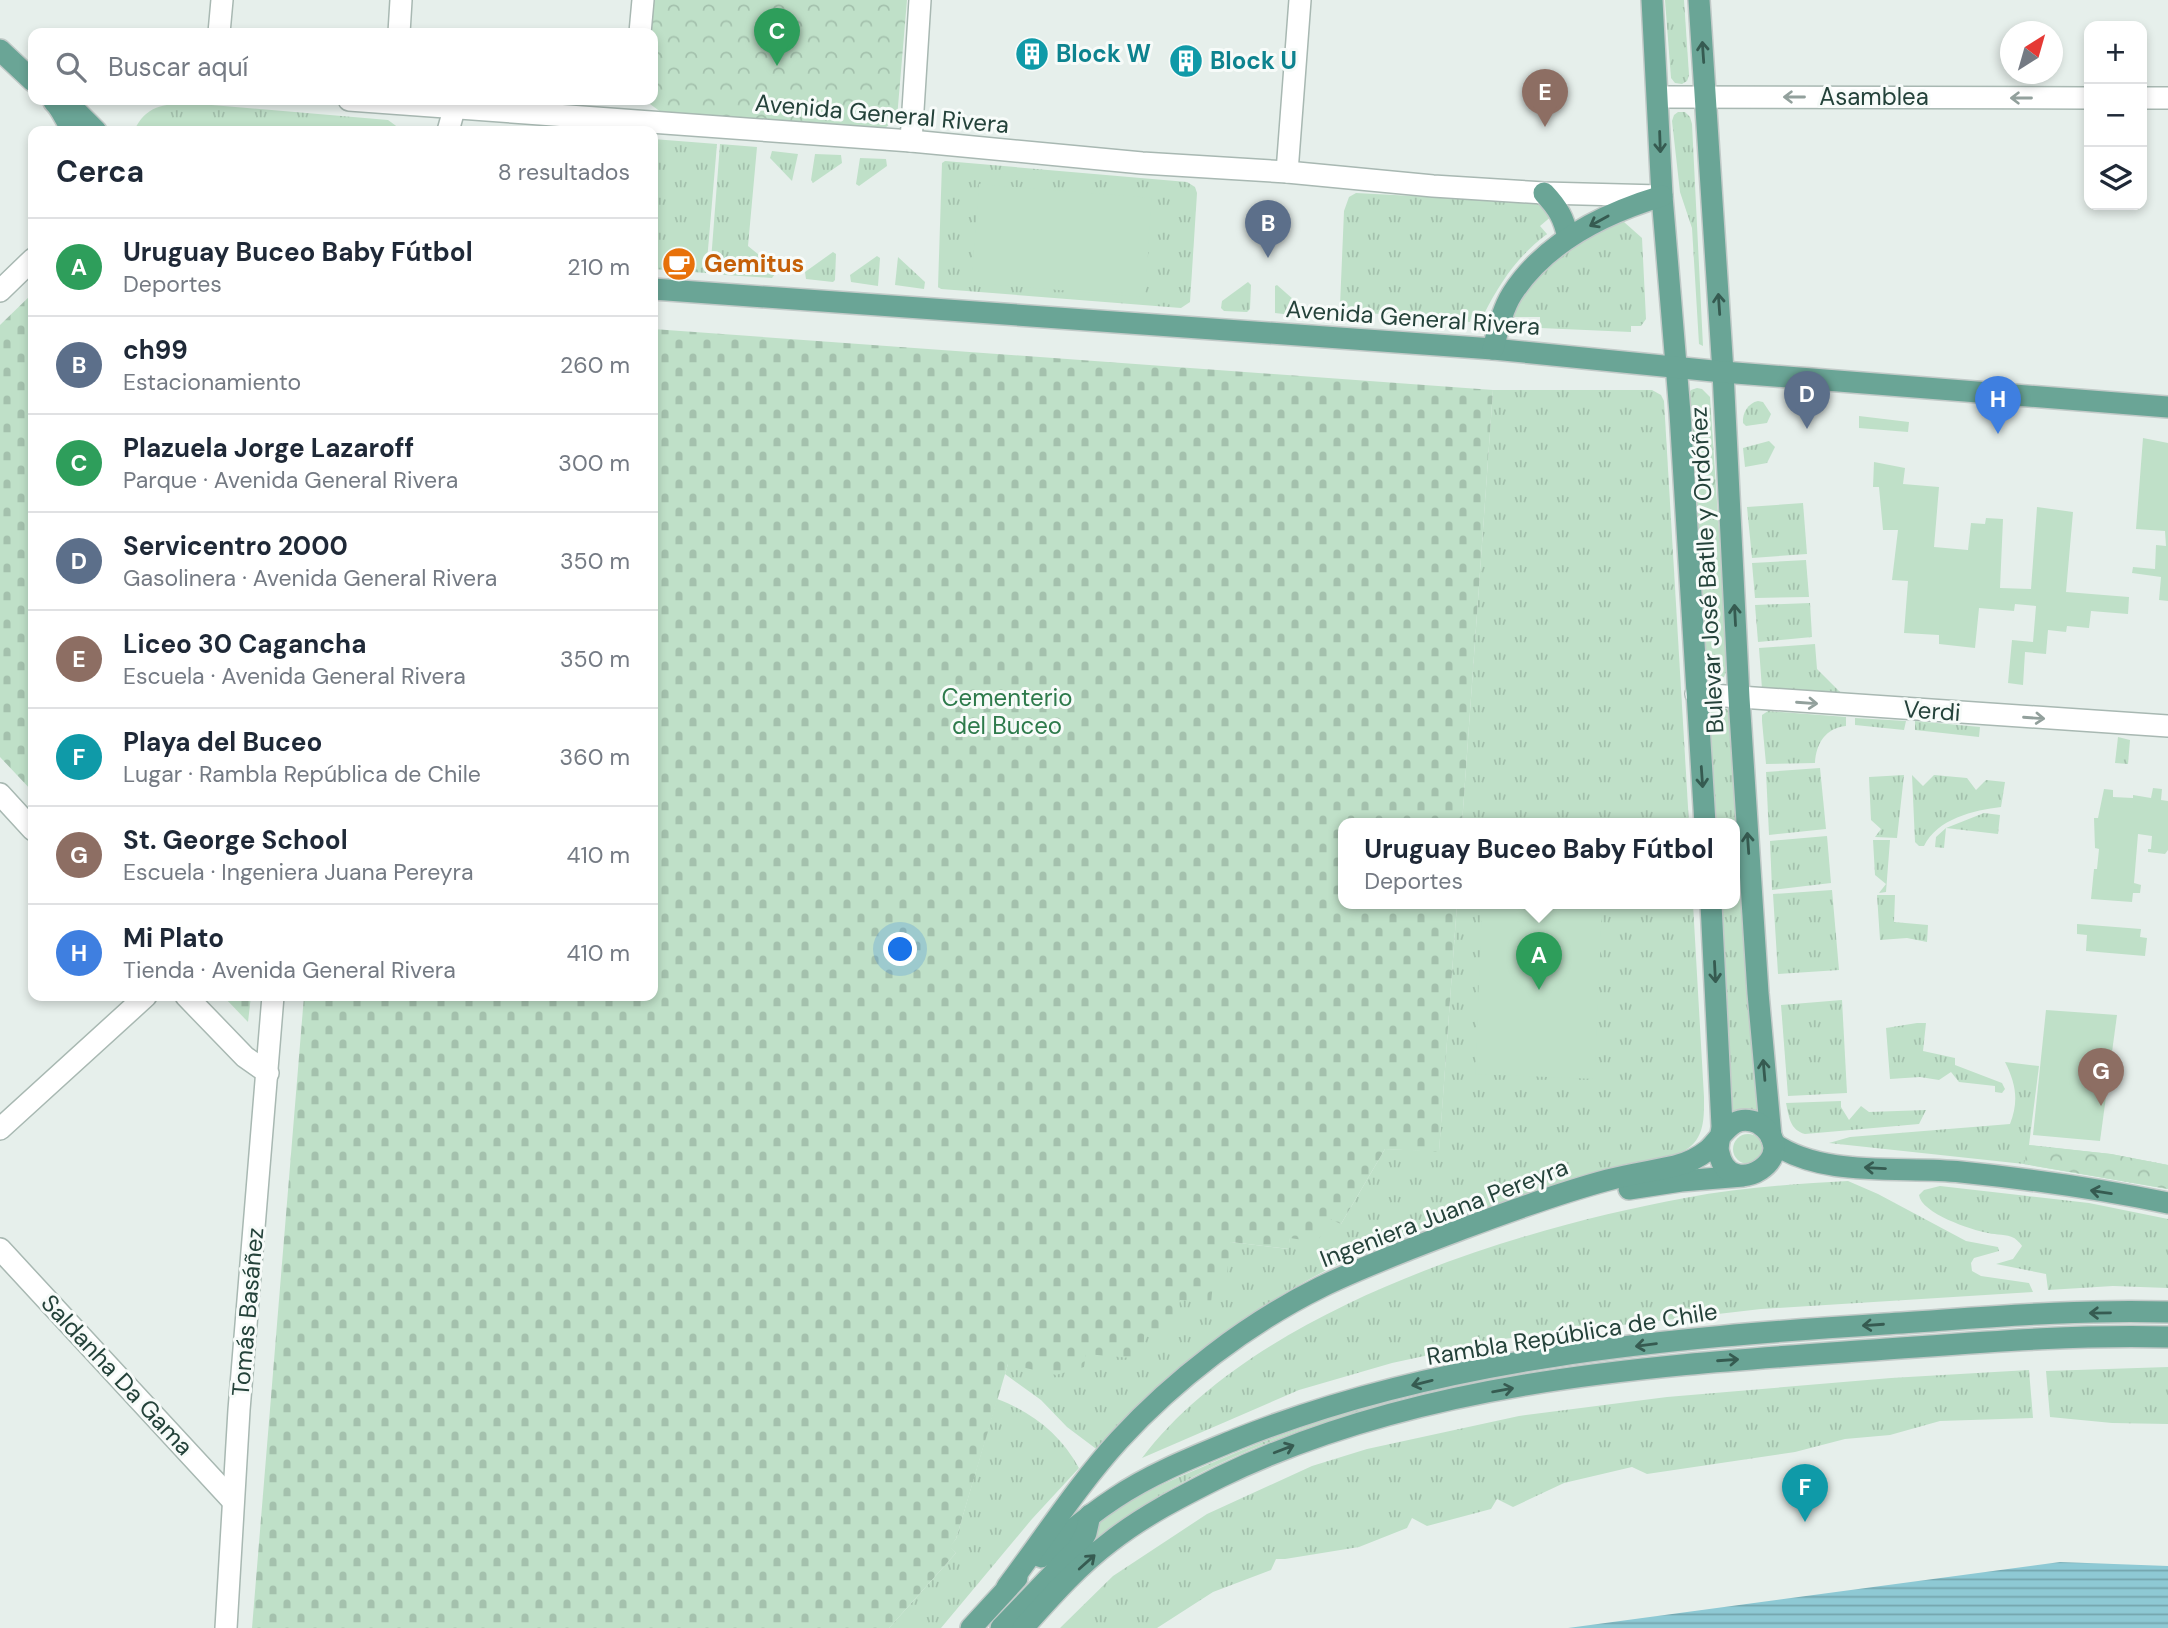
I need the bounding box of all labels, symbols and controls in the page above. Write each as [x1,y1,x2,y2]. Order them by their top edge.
pin: C [754,8,800,66]
north arrow [2000,21,2063,84]
map controls [2084,21,2147,210]
button: + [2084,21,2147,84]
search box [28,28,658,105]
building icon: Block W [1013,35,1051,73]
place label: Block W [1056,38,1151,69]
one-way arrow [1696,41,1709,64]
building icon: Block U [1167,42,1205,80]
place label: Block U [1210,45,1297,76]
icon: search [52,48,90,86]
text: Buscar aquí [108,50,248,84]
pin: E [1522,69,1568,127]
street label: Asamblea [1819,81,1929,112]
button: − [2084,84,2147,147]
street label: Avenida General Rivera [754,87,1010,140]
one-way arrow [1782,90,1805,104]
one-way arrow [2010,91,2033,105]
one-way arrow [1654,130,1667,153]
button: layers [2084,147,2147,210]
text: Cerca [56,152,144,191]
text: 8 resultados [498,157,630,187]
pin: B [1245,200,1291,258]
one-way arrow [1590,214,1610,228]
text: Uruguay Buceo Baby Fútbol [123,235,473,269]
cafe icon: Gemitus [660,245,698,283]
place label: Gemitus [704,248,804,279]
text: A [71,252,87,282]
text: 210 m [567,252,630,282]
text: Deportes [123,269,222,299]
street label: Avenida General Rivera [1285,293,1541,342]
one-way arrow [1712,293,1725,315]
text: ch99 [123,333,188,367]
text: B [72,350,86,380]
text: 260 m [560,350,630,380]
text: Estacionamiento [123,367,301,397]
pin: D [1784,371,1830,429]
pin: H [1975,376,2021,434]
street label: Bulevar José Batlle y Ordóñez [1682,406,1731,734]
text: Plazuela Jorge Lazaroff [123,431,414,465]
text: C [71,448,87,478]
text: 300 m [558,448,630,478]
text: Parque · Avenida General Rivera [123,465,458,495]
text: Servicentro 2000 [123,529,348,563]
text: D [71,546,87,576]
text: 350 m [560,546,630,576]
text: Gasolinera · Avenida General Rivera [123,563,497,593]
one-way arrow [1728,605,1741,627]
text: Liceo 30 Cagancha [123,627,366,661]
text: E [72,644,86,674]
text: 350 m [560,644,630,674]
text: Escuela · Avenida General Rivera [123,661,466,691]
park label: Cementerio del Buceo [941,682,1073,741]
street label: Verdi [1902,693,1962,728]
one-way arrow [1795,697,1818,710]
one-way arrow [2023,711,2046,724]
text: Playa del Buceo [123,725,322,759]
text: F [73,742,85,772]
text: 360 m [560,742,630,772]
text: Lugar · Rambla República de Chile [123,759,481,789]
one-way arrow [1696,765,1709,788]
popup [1338,818,1740,909]
text: St. George School [123,823,348,857]
text: Uruguay Buceo Baby Fútbol [1364,832,1714,866]
one-way arrow [1741,832,1754,854]
text: G [70,840,88,870]
text: 410 m [567,840,630,870]
text: Escuela · Ingeniera Juana Pereyra [123,857,474,887]
text: Deportes [1364,866,1463,896]
text: Mi Plato [123,921,224,955]
your location [883,932,917,966]
pin: A [1516,932,1562,990]
text: H [71,938,87,968]
text: 410 m [567,938,630,968]
text: Tienda · Avenida General Rivera [123,955,456,985]
one-way arrow [1708,961,1721,984]
pin: G [2078,1048,2124,1106]
one-way arrow [1757,1059,1770,1081]
street label: Ingeniera Juana Pereyra [1315,1151,1572,1274]
one-way arrow [1863,1161,1886,1174]
one-way arrow [2090,1185,2113,1198]
street label: Tomás Basáñez [225,1226,270,1398]
street label: Saldanha Da Gama [35,1288,200,1462]
street label: Rambla República de Chile [1424,1295,1720,1372]
one-way arrow [2089,1306,2112,1320]
one-way arrow [1862,1319,1884,1332]
one-way arrow [1635,1339,1658,1352]
one-way arrow [1717,1354,1740,1367]
one-way arrow [1411,1377,1434,1390]
one-way arrow [1491,1383,1514,1396]
one-way arrow [1272,1442,1294,1454]
pin: F [1782,1464,1828,1522]
one-way arrow [1078,1553,1095,1570]

